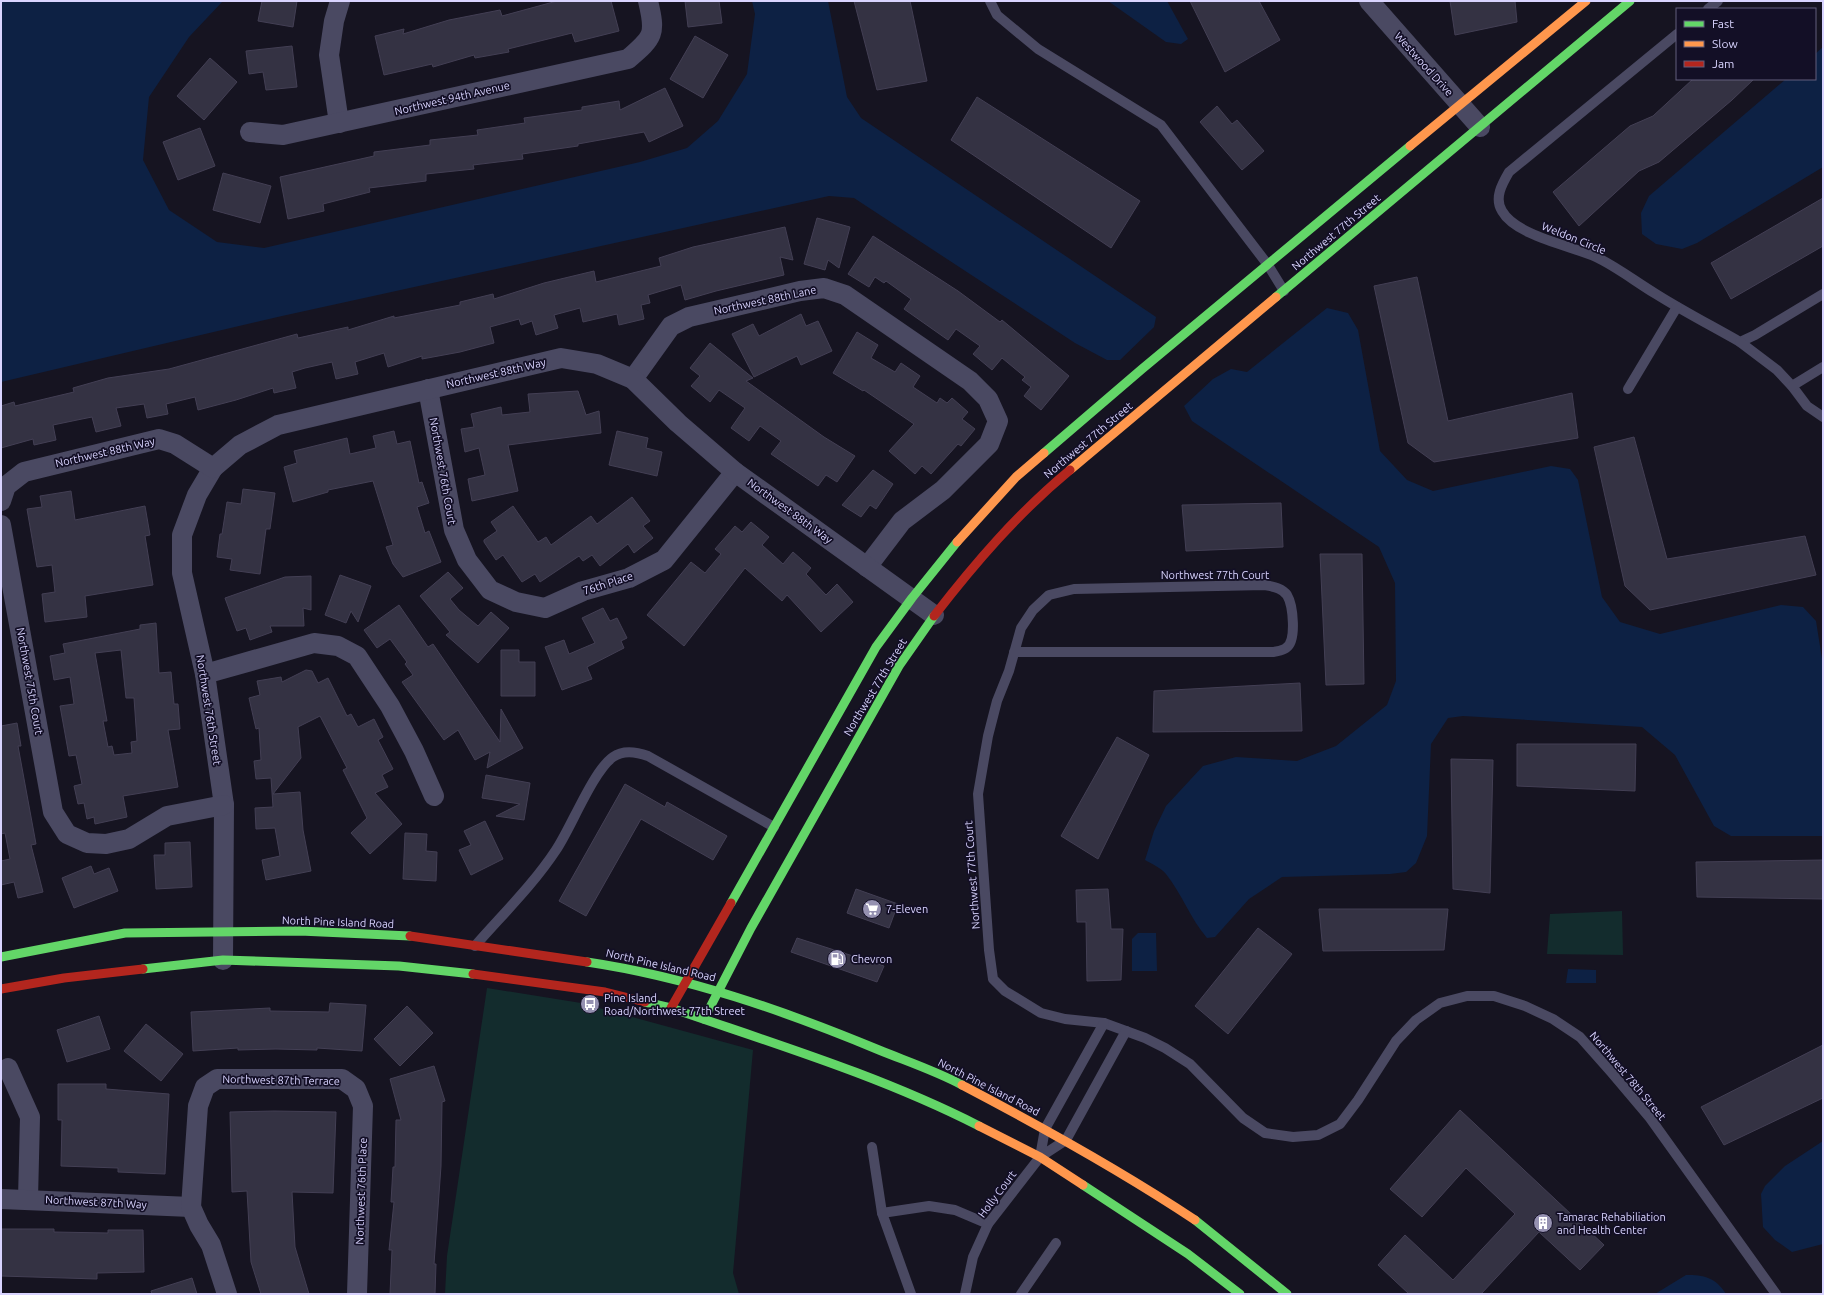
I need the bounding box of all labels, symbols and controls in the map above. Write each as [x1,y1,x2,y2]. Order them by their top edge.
legend [1676,8,1816,80]
text: Fast [1712,17,1734,30]
street label: Westwood Drive [1392,30,1456,98]
text: Slow [1712,37,1738,50]
text: Jam [1712,57,1734,70]
street label: Northwest 94th Avenue [393,79,511,117]
street label: Northwest 77th Street [1289,191,1383,272]
street label: Weldon Circle [1540,220,1608,256]
street label: Northwest 88th Lane [713,283,817,317]
street label: Northwest 88th Way [445,356,548,390]
street label: Northwest 77th Street [1041,399,1135,480]
street label: Northwest 76th Court [428,416,458,526]
street label: Northwest 88th Way [54,435,157,469]
street label: Northwest 88th Way [745,476,835,546]
street label: 76th Place [582,569,634,597]
street label: Northwest 77th Court [1161,569,1270,581]
street label: Northwest 75th Court [15,626,45,736]
street label: Northwest 77th Street [841,636,909,738]
street label: Northwest 76th Street [194,654,224,767]
street label: Northwest 77th Court [962,820,982,930]
supermarket icon: 7-Eleven [861,898,883,920]
place label: 7-Eleven [886,903,928,915]
street label: North Pine Island Road [282,914,394,930]
street label: North Pine Island Road [605,947,717,983]
fuel station icon: Chevron [826,948,848,970]
place label: Chevron [851,953,892,965]
place label: Pine Island Road/Northwest 77th Street [604,992,746,1017]
bus stop icon: Pine Island Road/Northwest 77th Street [579,993,601,1015]
street label: Northwest 78th Street [1588,1029,1669,1123]
street label: North Pine Island Road [936,1056,1042,1118]
street label: Northwest 87th Terrace [222,1073,340,1087]
street label: Northwest 76th Place [353,1137,369,1245]
street label: Holly Court [975,1168,1019,1220]
street label: Northwest 87th Way [45,1193,148,1211]
place label: Tamarac Rehabiliation and Health Center [1557,1211,1666,1236]
building icon: Tamarac Rehabiliation and Health Center [1532,1212,1554,1234]

